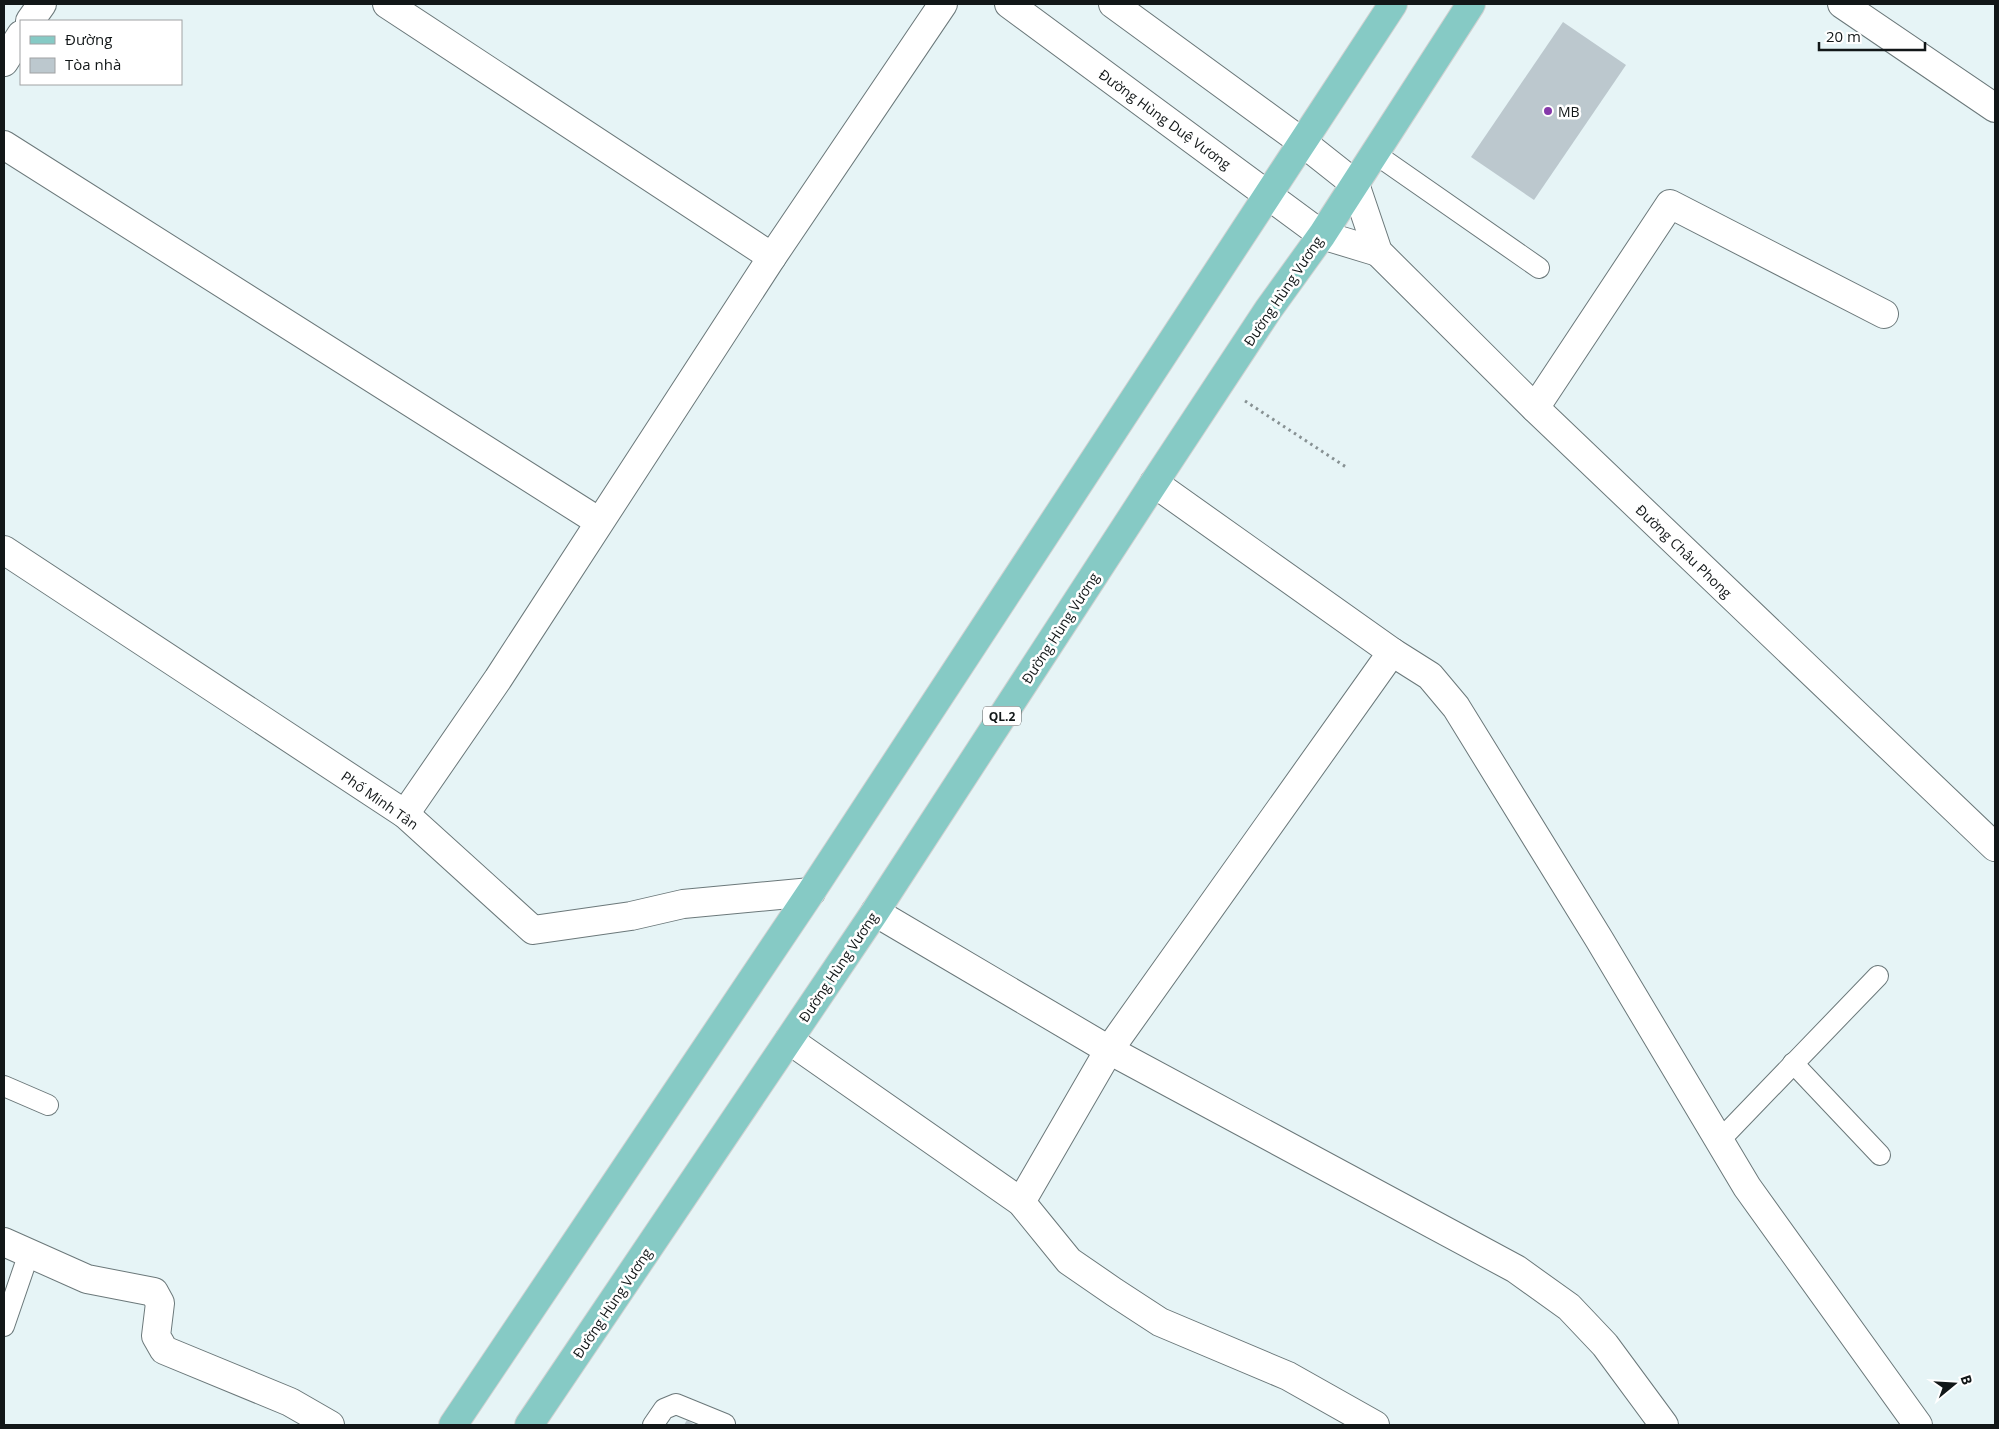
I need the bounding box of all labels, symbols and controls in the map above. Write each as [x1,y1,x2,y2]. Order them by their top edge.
legend [20,20,182,85]
scale bar [1819,20,1925,52]
text: 20 m [1826,26,1861,46]
text: Đường [65,29,112,49]
text: Tòa nhà [65,54,121,74]
street label: Đường Hùng Duệ Vương [1095,65,1235,174]
place label: MB [1558,102,1580,121]
marker: MB [1542,105,1554,117]
street label: Đường Hùng Vương [1239,232,1327,350]
street label: Đường Châu Phong [1632,500,1737,602]
street label: Đường Hùng Vương [1017,568,1103,687]
road number: QL.2 [983,706,1021,726]
street label: Phố Minh Tân [338,766,422,834]
street label: Đường Hùng Vương [794,908,882,1026]
street label: Đường Hùng Vương [568,1244,656,1362]
north arrow [1929,1359,1979,1409]
text: B [1956,1372,1977,1387]

